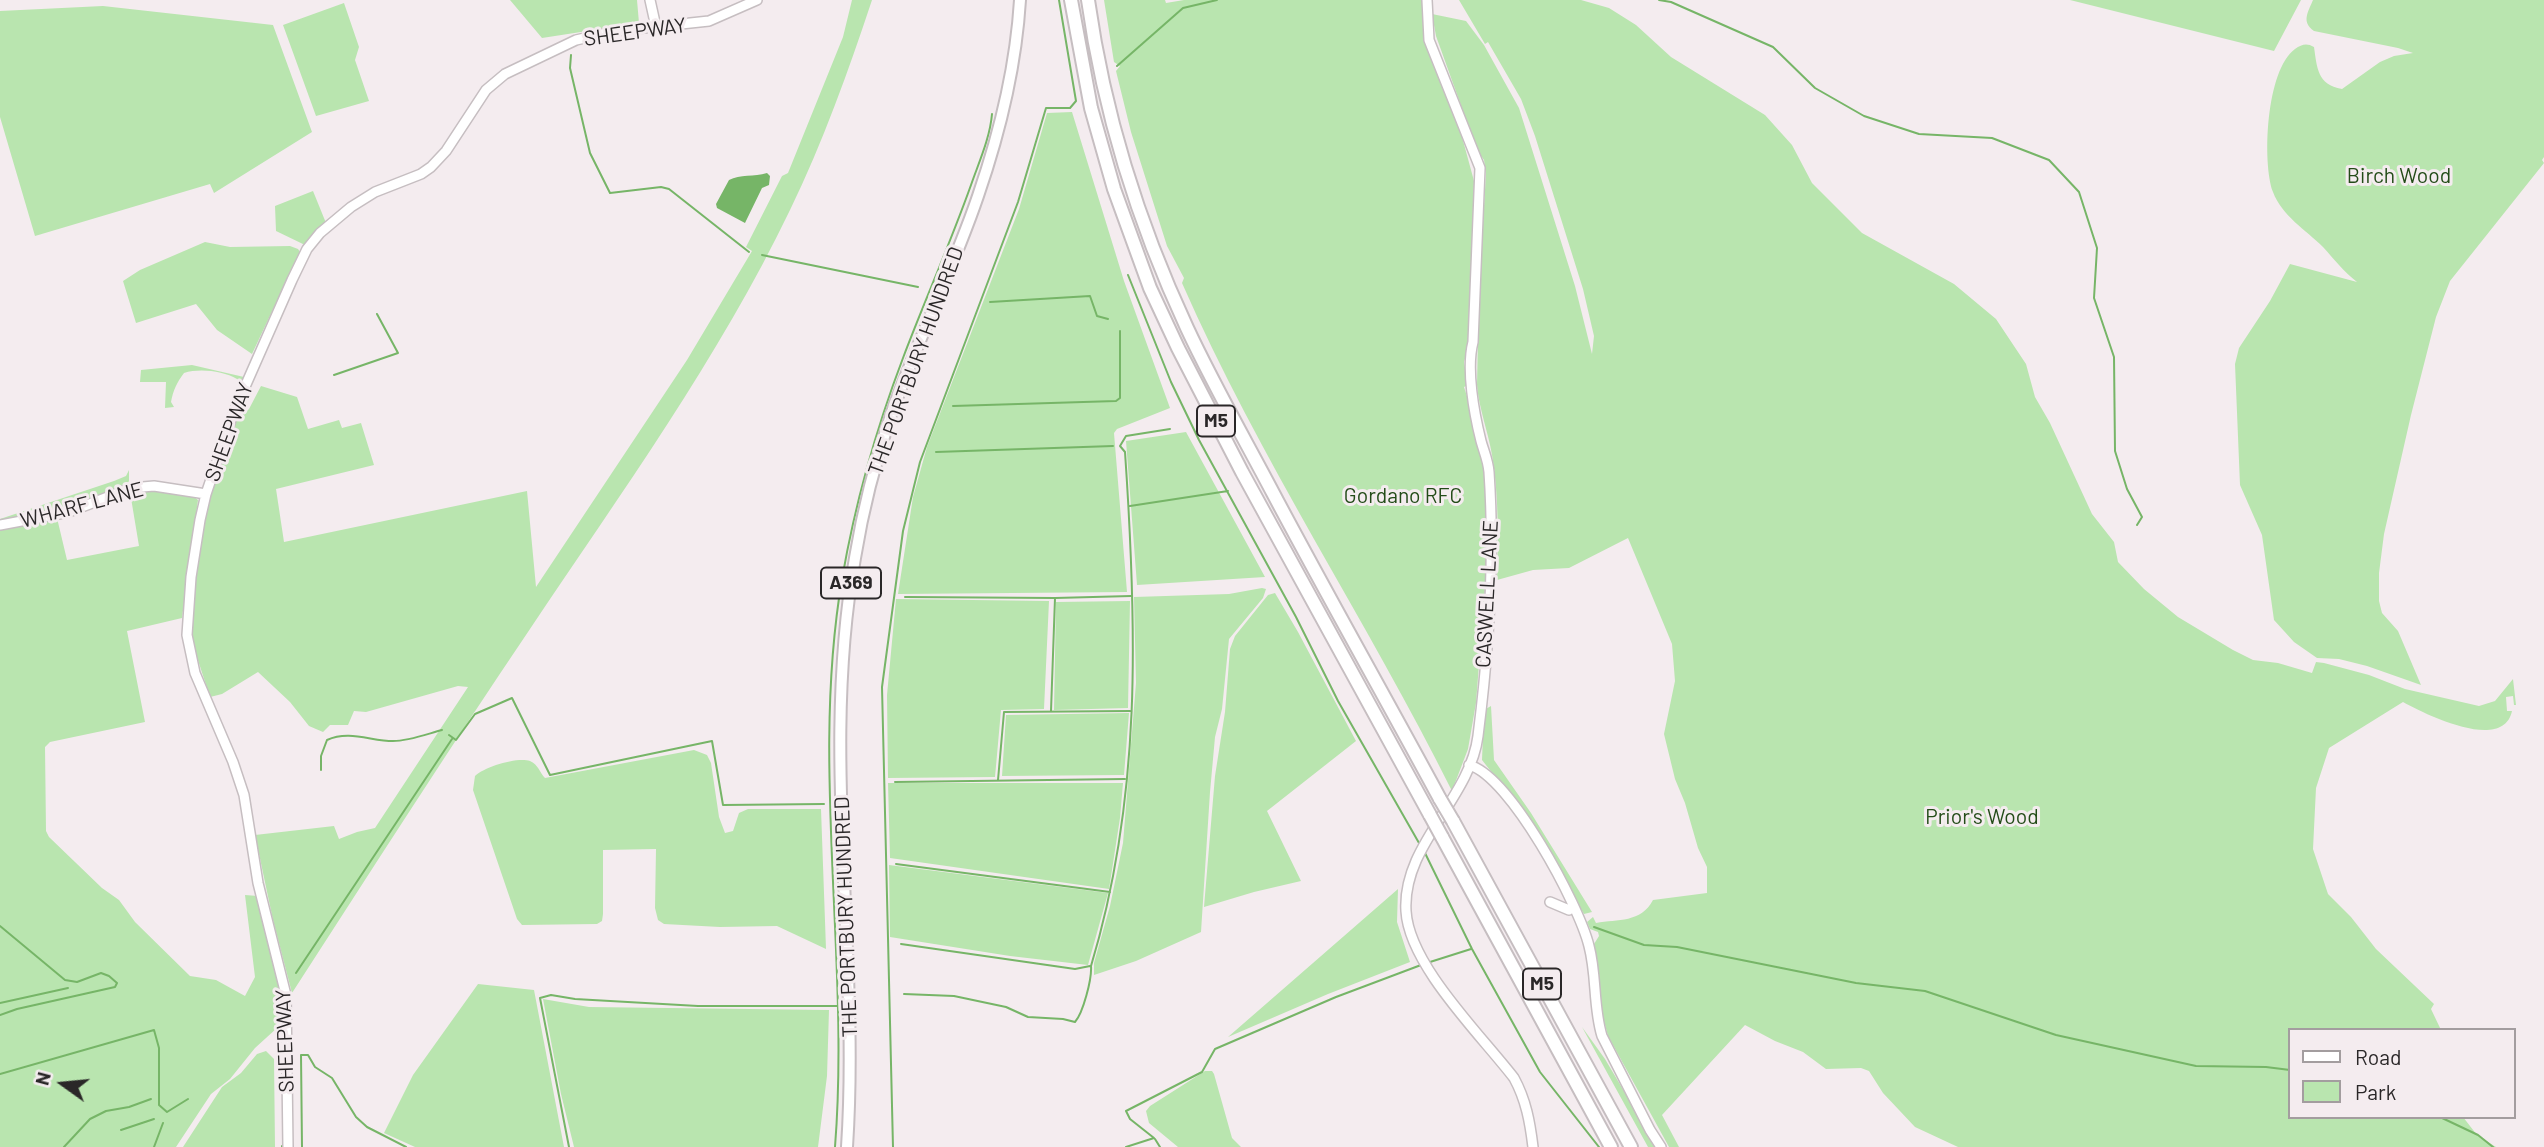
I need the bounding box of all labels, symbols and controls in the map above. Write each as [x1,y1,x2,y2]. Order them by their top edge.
street label: SHEEPWAY [582,12,688,52]
park label: Birch Wood [2347,163,2451,189]
street label: THE PORTBURY HUNDRED [863,243,969,479]
street label: SHEEPWAY [199,379,259,485]
road number: M5 [1197,406,1235,436]
street label: WHARF LANE [18,476,146,534]
park label: Gordano RFC [1344,483,1462,509]
street label: CASWELL LANE [1471,520,1503,668]
road number: A369 [821,568,881,598]
street label: THE PORTBURY HUNDRED [829,796,863,1038]
park label: Prior's Wood [1925,804,2039,830]
road number: M5 [1523,968,1561,1000]
street label: SHEEPWAY [271,989,299,1093]
legend [2288,1028,2516,1119]
text: Road [2355,1044,2401,1069]
north arrow [28,1049,98,1119]
text: N [29,1069,55,1088]
text: Park [2355,1079,2396,1104]

